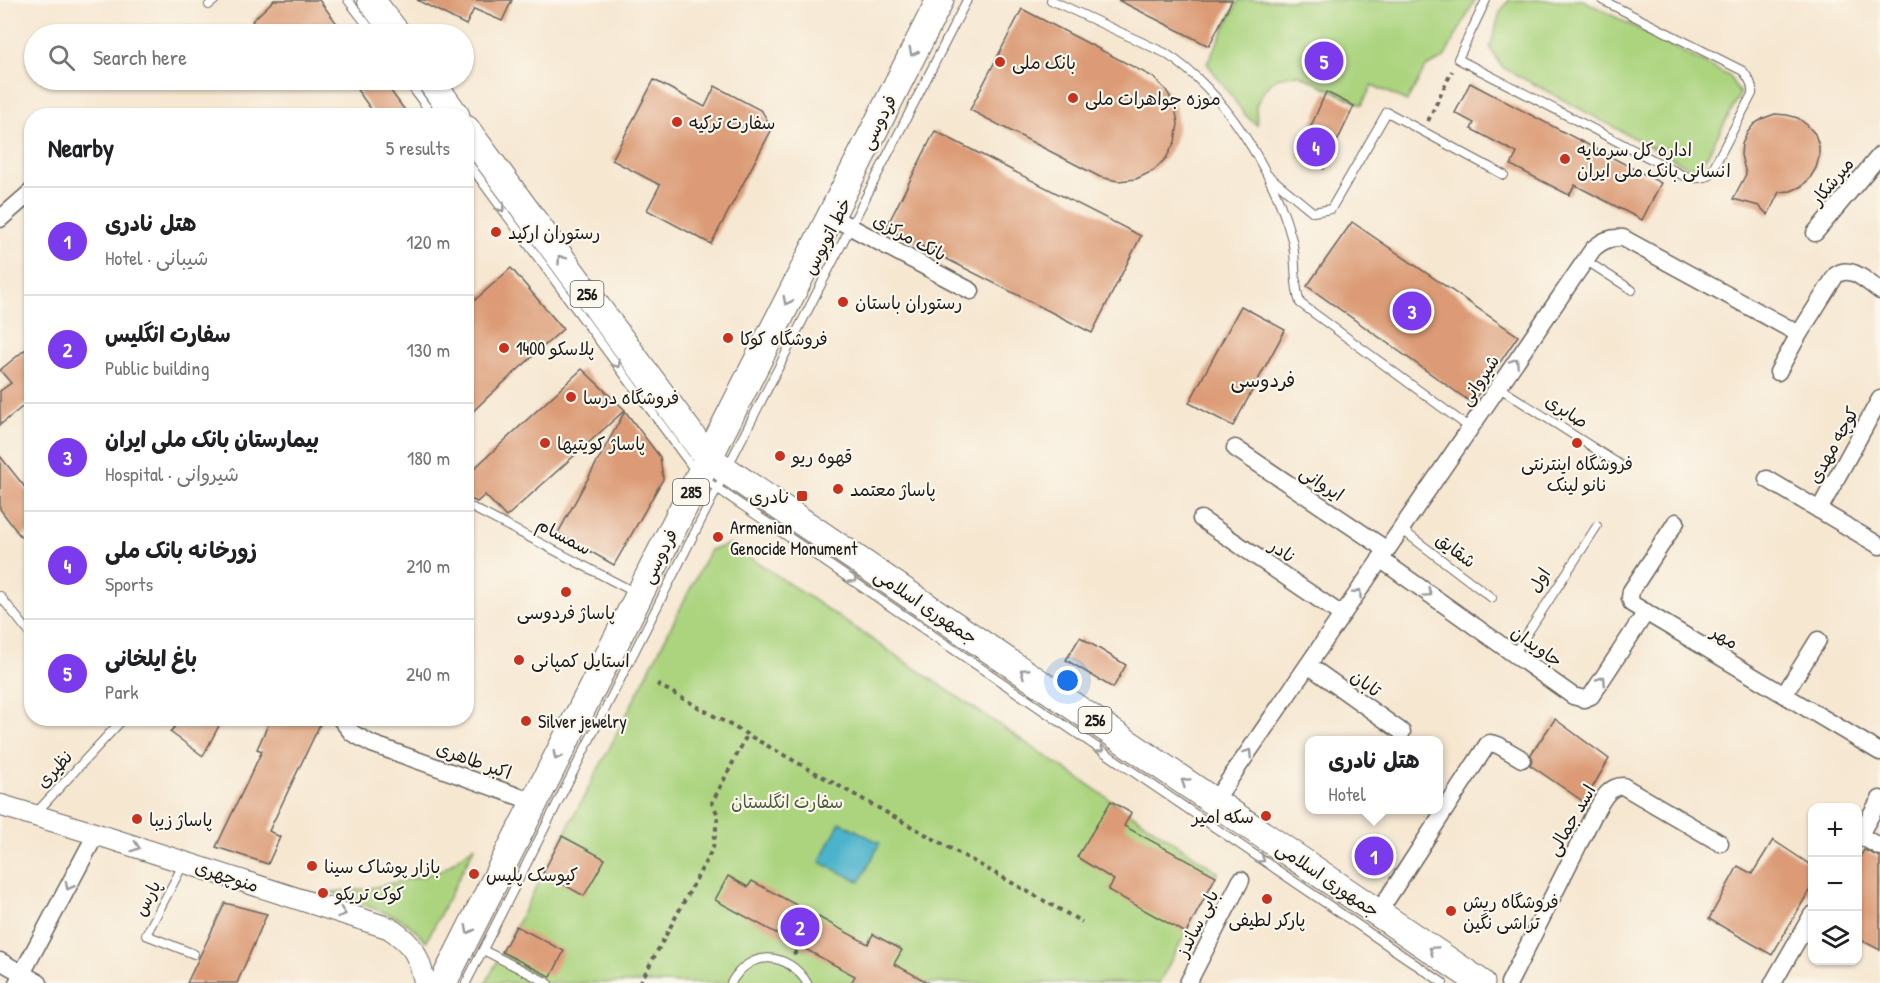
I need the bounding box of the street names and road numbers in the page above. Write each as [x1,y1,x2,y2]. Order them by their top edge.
street label: فردوسی [854,90,902,154]
street label: میرشکار [1803,152,1859,212]
street label: خط اتوبوس [797,193,857,279]
street label: بانک مرکزی [869,207,951,267]
road number: 256 [570,281,604,307]
street label: شیروانی [1453,350,1505,410]
street label: صابری [1541,388,1593,434]
street label: کوچه مهدی [1802,402,1865,488]
street label: ایروانی [1295,459,1349,507]
road number: 285 [673,479,709,505]
street label: سمسام [531,511,596,563]
street label: فردوسی [635,524,683,588]
street label: شقایق [1431,527,1481,573]
street label: نادر [1263,532,1301,569]
street label: جمهوری اسلامی [870,562,982,650]
street label: اول [1522,563,1556,597]
street label: مهر [1705,618,1743,655]
street label: جاویدان [1506,619,1568,673]
street label: تابان [1346,663,1387,703]
road number: 256 [1078,707,1112,733]
street label: اکبر طاهری [433,735,515,785]
street label: نظیری [30,745,78,793]
street label: اسد جمالی [1541,780,1601,860]
street label: جمهوری اسلامی [1272,835,1384,923]
street label: منوچهری [192,854,262,898]
street label: پارس [127,876,167,920]
street label: بابی ساندز [1169,885,1225,963]

